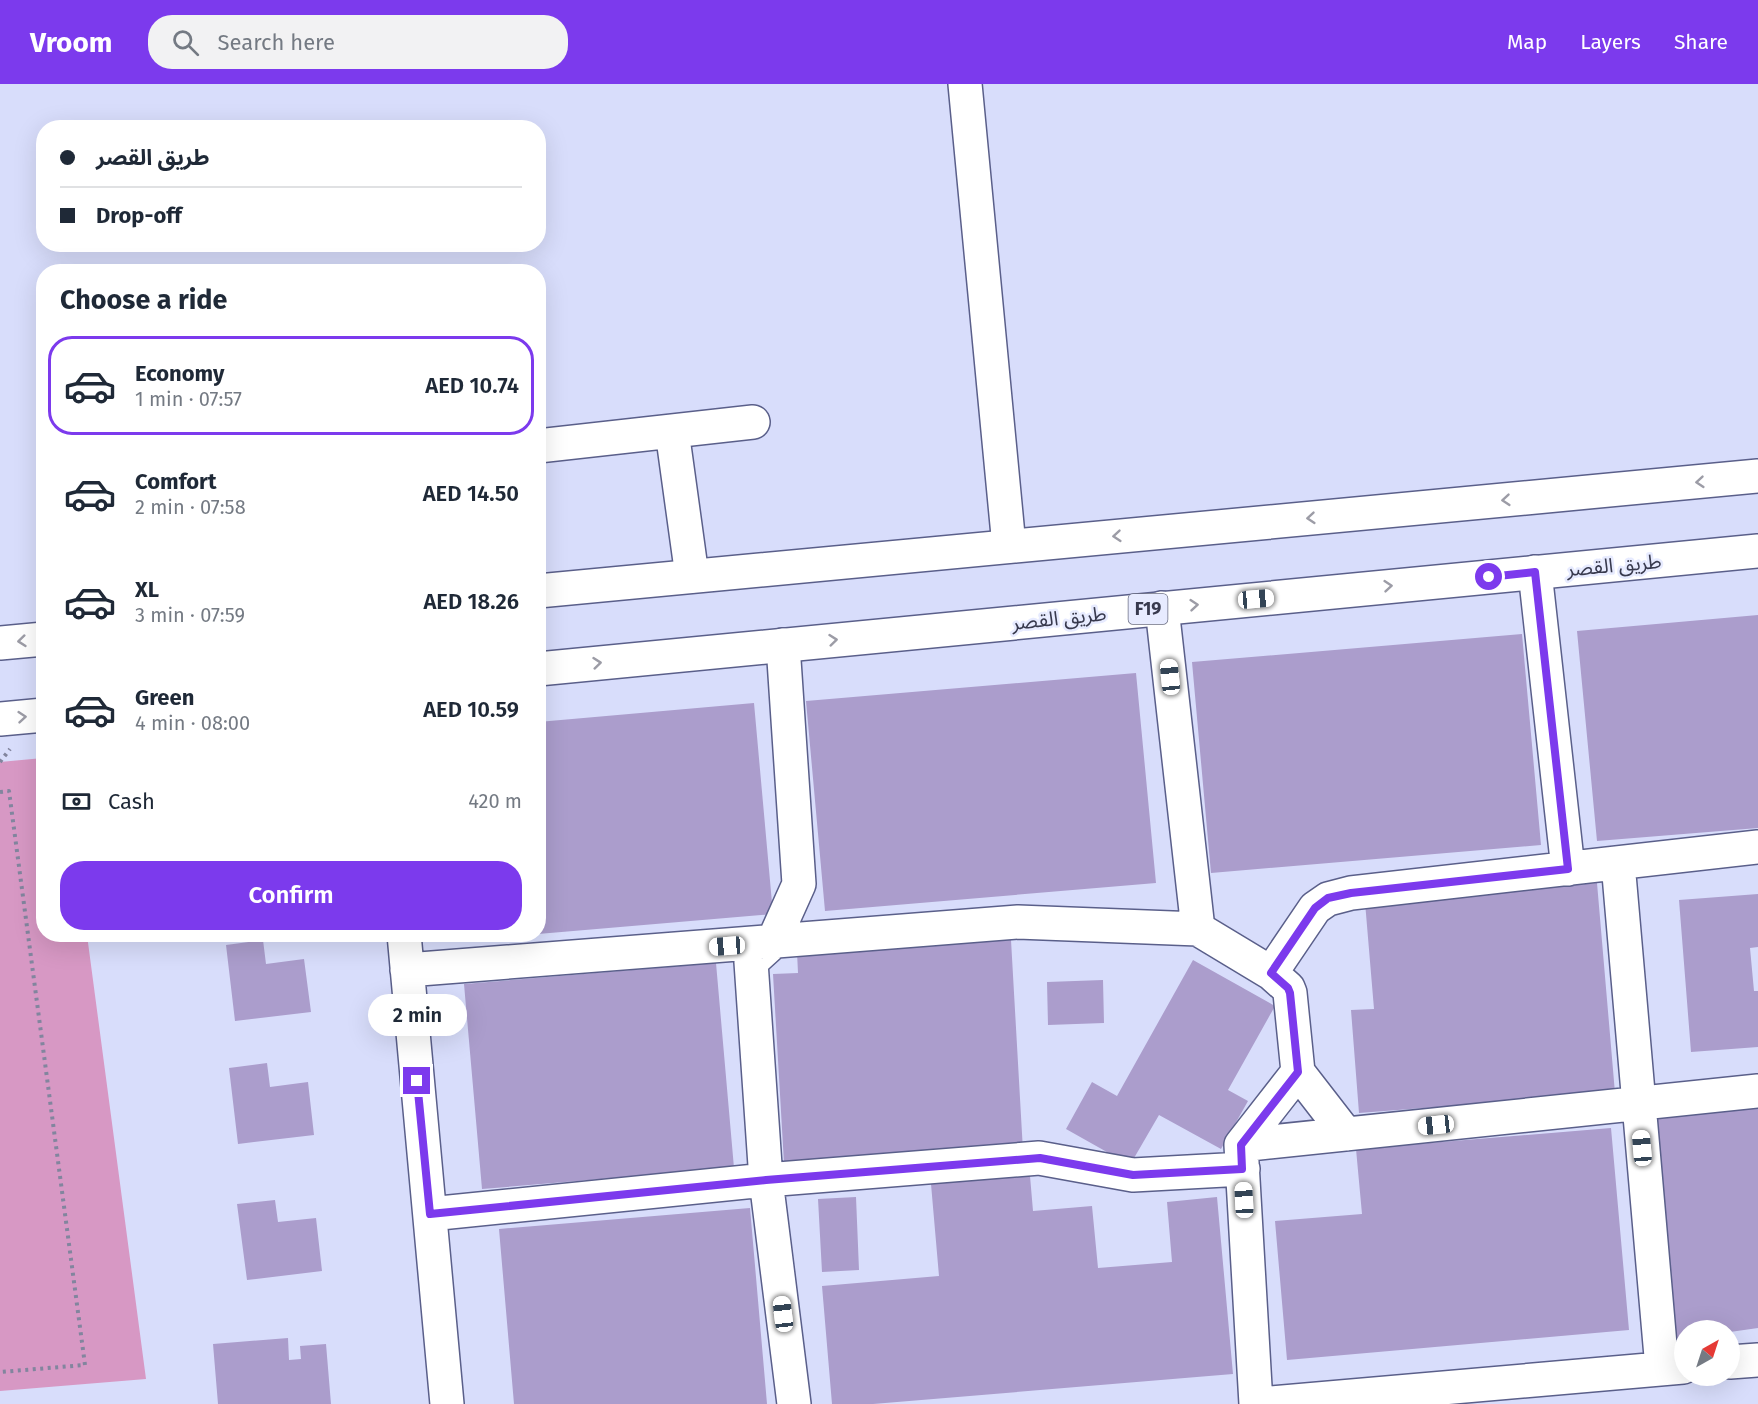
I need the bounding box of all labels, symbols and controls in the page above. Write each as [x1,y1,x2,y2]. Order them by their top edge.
search box [148,15,568,69]
text: Vroom [30,26,112,59]
icon: search [169,26,202,59]
text: Search here [217,29,335,56]
text: Map [1507,29,1547,55]
text: Layers [1580,29,1641,55]
text: Share [1674,29,1728,55]
text: طريق القصر [96,144,210,171]
text: Drop-off [96,202,182,229]
text: Choose a ride [60,284,227,316]
icon: car [63,359,117,413]
text: Economy [135,360,224,387]
text: AED 10.74 [425,372,519,399]
text: 1 min · 07:57 [135,387,242,411]
icon: car [63,467,117,521]
text: Comfort [135,468,216,495]
one-way arrow [1695,475,1704,488]
text: AED 14.50 [423,480,519,507]
one-way arrow [1501,493,1510,506]
text: 2 min · 07:58 [135,495,246,519]
one-way arrow [1307,511,1316,524]
one-way arrow [1113,529,1122,542]
street label: طريق القصر [1565,549,1662,582]
route start [1475,563,1502,590]
icon: car [63,575,117,629]
text: XL [135,576,159,603]
one-way arrow [1383,580,1393,593]
text: AED 18.26 [423,588,519,615]
car [1237,588,1275,610]
road number: F19 [1128,594,1168,624]
one-way arrow [1189,599,1198,612]
street label: طريق القصر [1009,601,1108,636]
text: 3 min · 07:59 [135,603,245,627]
one-way arrow [17,634,26,647]
one-way arrow [828,634,837,647]
one-way arrow [592,657,601,670]
car [1159,658,1181,696]
icon: car [63,683,117,737]
text: Green [135,684,194,711]
text: AED 10.59 [423,696,519,723]
one-way arrow [17,711,26,724]
text: 4 min · 08:00 [135,711,250,735]
icon: cash [60,785,93,818]
text: Cash [108,788,155,815]
text: 420 m [468,789,522,813]
button: Confirm [60,861,522,930]
car [708,936,746,956]
callout: 2 min [368,994,466,1036]
text: 2 min [393,1003,442,1027]
route end [403,1067,430,1094]
car [1417,1114,1455,1136]
car [1631,1129,1653,1167]
car [1234,1182,1254,1218]
car [772,1295,794,1333]
north arrow [1674,1320,1740,1386]
map controls [1674,1320,1740,1386]

